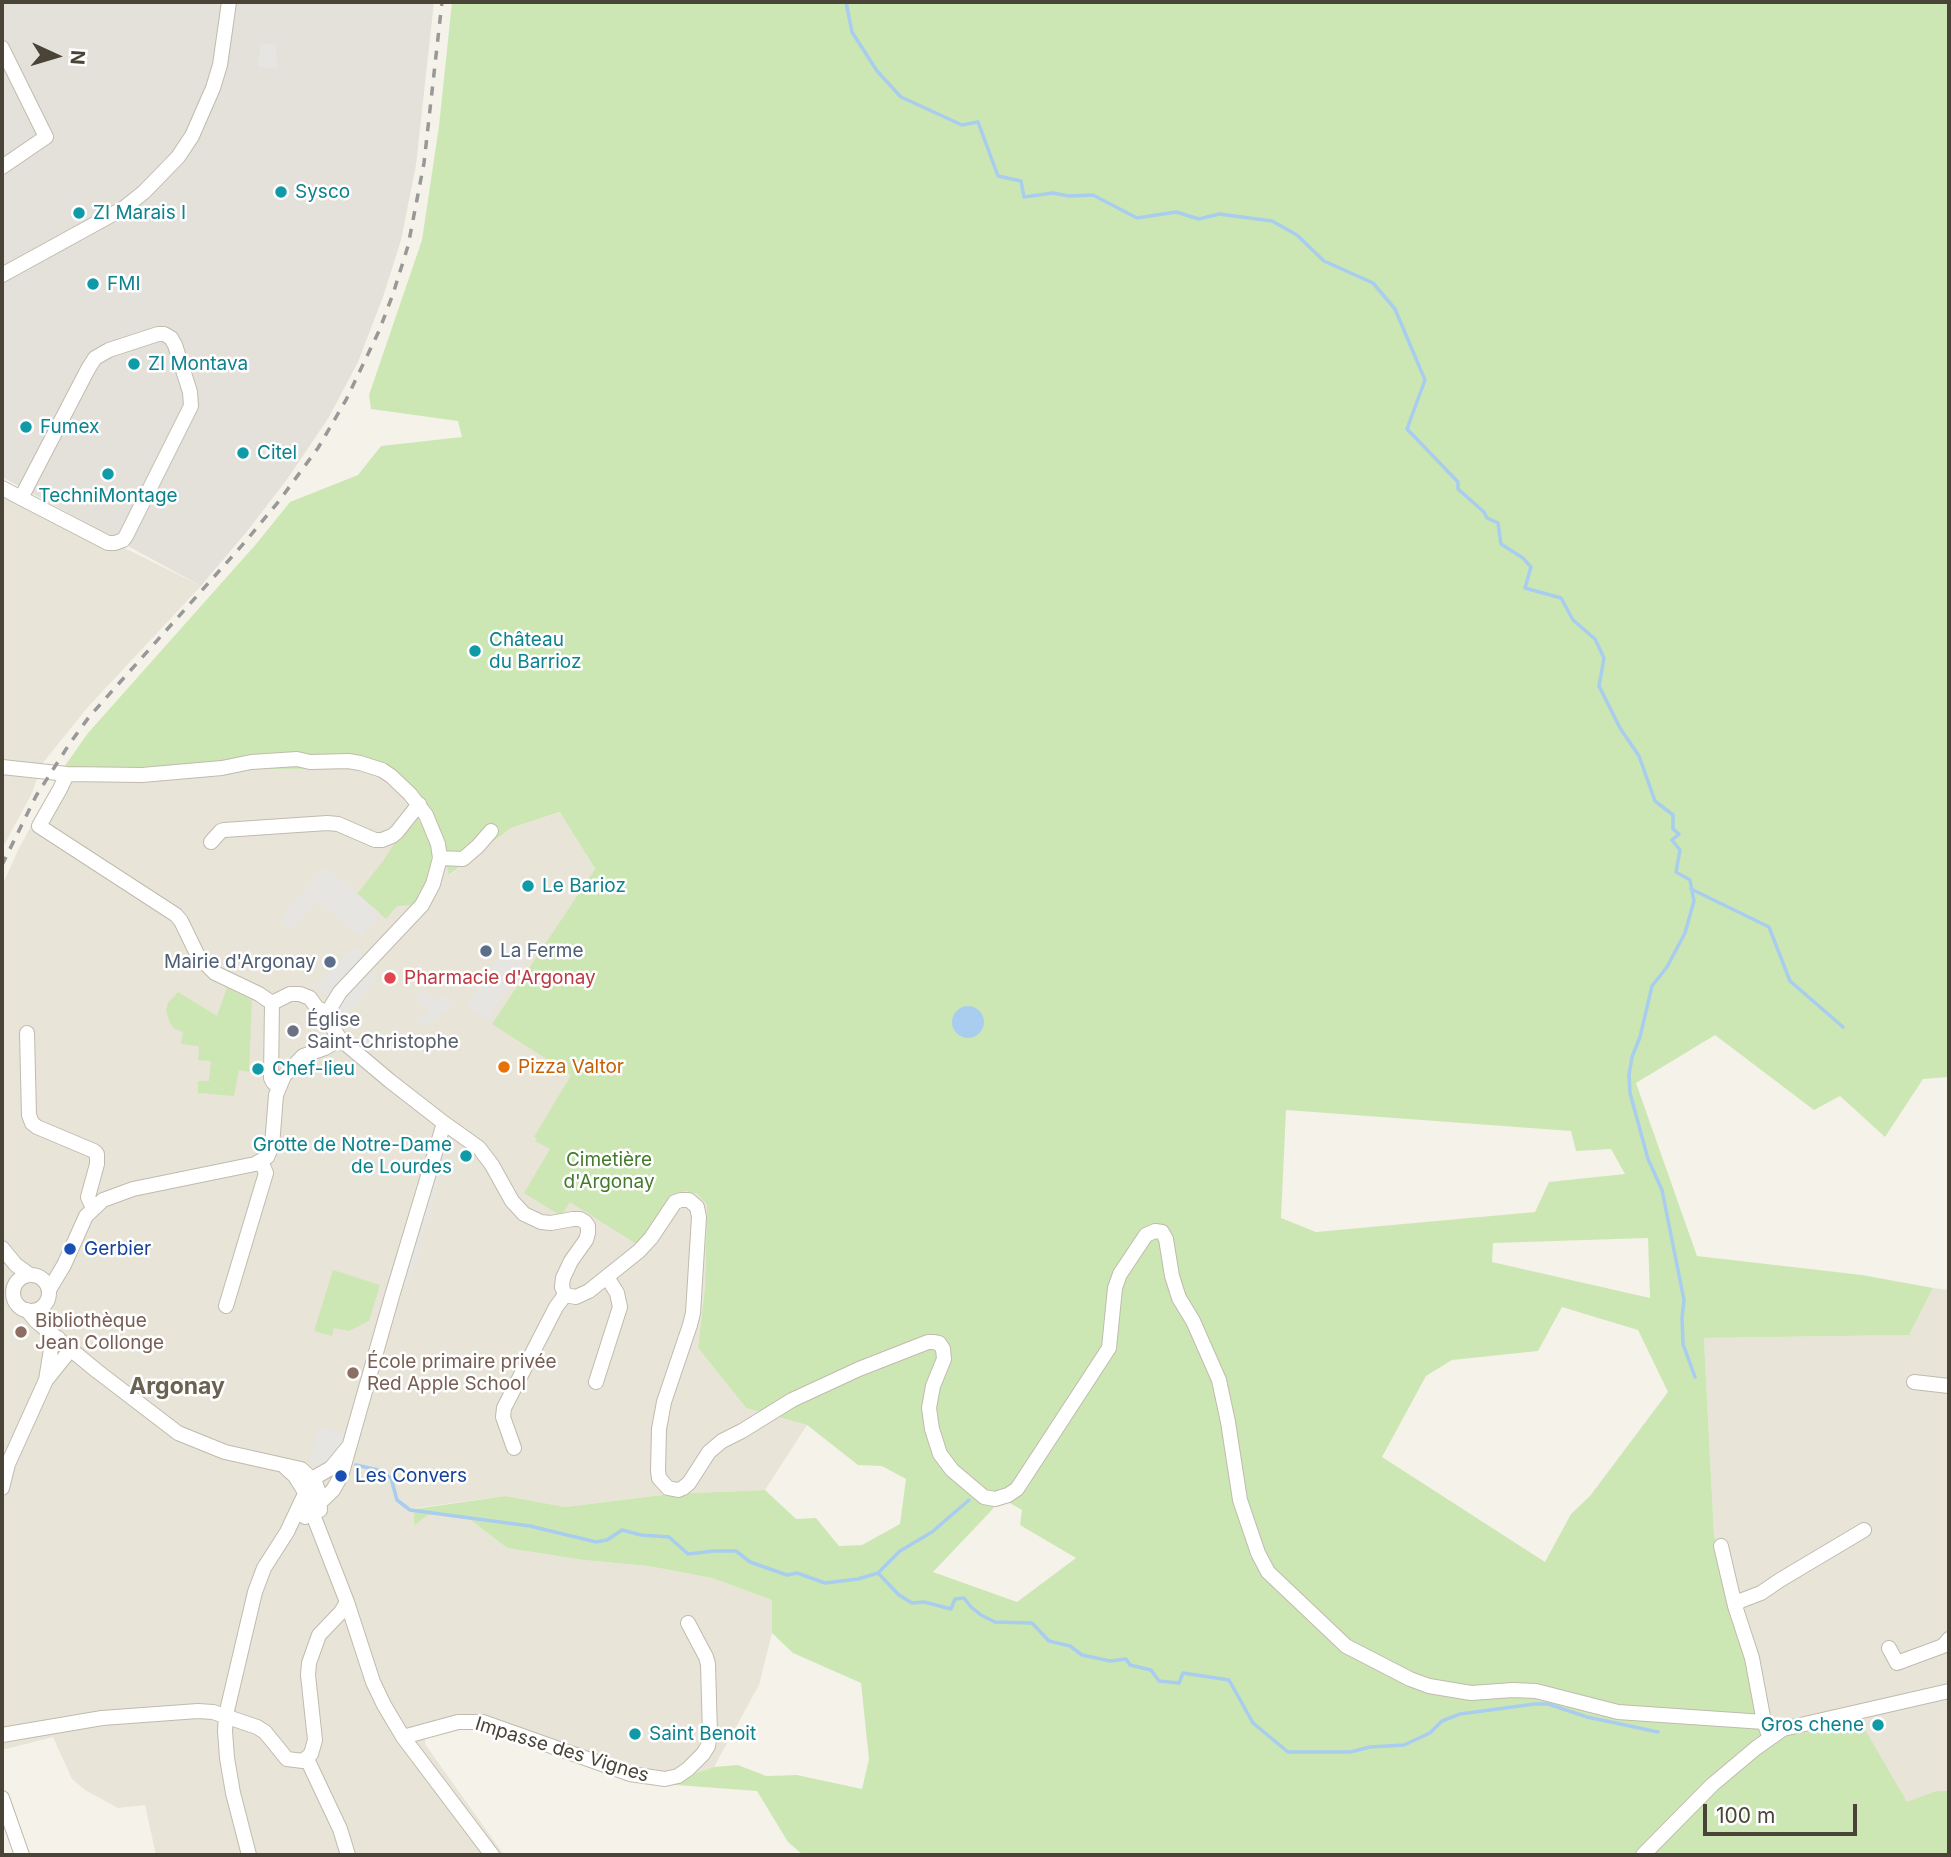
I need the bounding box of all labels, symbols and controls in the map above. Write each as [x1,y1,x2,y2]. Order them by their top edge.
north arrow [21,21,91,91]
text: N [65,49,89,66]
place label: Sysco [295,181,350,203]
marker: Sysco [273,184,289,200]
place label: ZI Marais I [93,202,186,224]
marker: ZI Marais I [71,205,87,221]
place label: FMI [107,273,140,295]
marker: FMI [85,276,101,292]
place label: ZI Montava [148,353,248,375]
marker: ZI Montava [126,356,142,372]
place label: Fumex [40,416,99,438]
marker: Fumex [18,419,34,435]
place label: Citel [257,442,297,464]
marker: Citel [235,445,251,461]
marker: TechniMontage [100,466,116,482]
place label: TechniMontage [38,485,178,507]
place label: Château du Barrioz [489,629,581,673]
marker: Château du Barrioz [467,643,483,659]
place label: Le Barioz [542,875,626,897]
marker: Le Barioz [520,878,536,894]
place label: La Ferme [500,940,583,962]
marker: La Ferme [478,943,494,959]
place label: Mairie d'Argonay [164,951,316,973]
marker: Mairie d'Argonay [322,954,338,970]
place label: Pharmacie d'Argonay [404,967,596,989]
marker: Pharmacie d'Argonay [382,970,398,986]
place label: Église Saint-Christophe [307,1009,459,1053]
marker: Église Saint-Christophe [285,1023,301,1039]
place label: Pizza Valtor [518,1056,624,1078]
place label: Chef-lieu [272,1058,355,1080]
marker: Pizza Valtor [496,1059,512,1075]
marker: Chef-lieu [250,1061,266,1077]
place label: Grotte de Notre-Dame de Lourdes [253,1134,452,1178]
marker: Grotte de Notre-Dame de Lourdes [458,1148,474,1164]
park label: Cimetière d'Argonay [563,1149,655,1193]
place label: Gerbier [84,1238,151,1260]
marker: Gerbier [62,1241,78,1257]
place label: Bibliothèque Jean Collonge [35,1310,164,1354]
marker: Bibliothèque Jean Collonge [13,1324,29,1340]
place label: École primaire privée Red Apple School [367,1351,557,1395]
marker: École primaire privée Red Apple School [345,1365,361,1381]
district label: Argonay [129,1373,225,1401]
place label: Les Convers [355,1465,467,1487]
marker: Les Convers [333,1468,349,1484]
street label: Impasse des Vignes [472,1713,652,1787]
place label: Gros chene [1761,1714,1864,1736]
marker: Gros chene [1870,1717,1886,1733]
place label: Saint Benoit [649,1723,756,1745]
marker: Saint Benoit [627,1726,643,1742]
scale bar [1706,1790,1860,1834]
text: 100 m [1716,1803,1775,1828]

